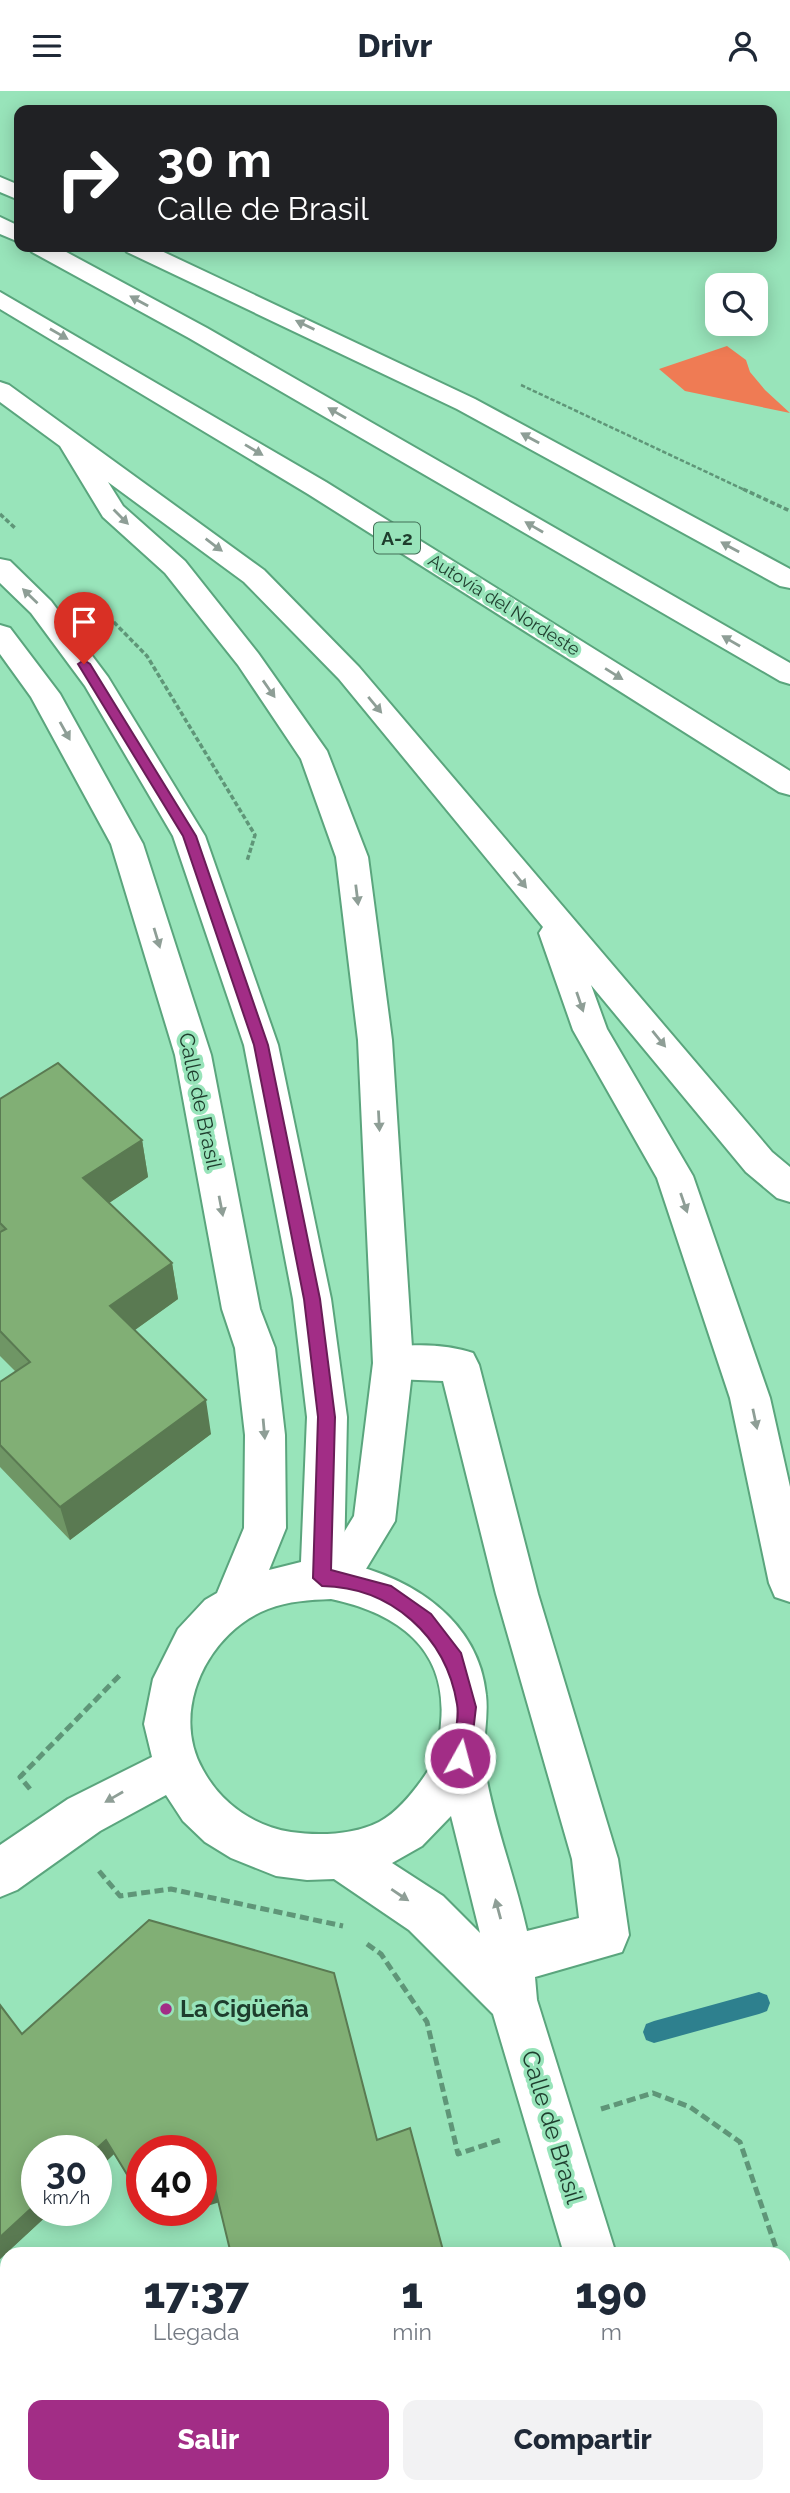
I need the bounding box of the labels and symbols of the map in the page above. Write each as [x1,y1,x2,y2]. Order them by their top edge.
one-way arrow [129,295,149,307]
one-way arrow [295,320,315,331]
one-way arrow [49,328,69,340]
one-way arrow [327,407,346,419]
one-way arrow [520,433,540,444]
one-way arrow [245,444,264,457]
one-way arrow [112,508,129,525]
one-way arrow [524,521,544,533]
road number: A-2 [374,523,420,553]
one-way arrow [205,538,223,552]
one-way arrow [720,541,740,553]
street label: Autovía del Nordeste [425,549,584,660]
one-way arrow [22,589,39,605]
pin [54,592,114,664]
one-way arrow [721,635,741,647]
one-way arrow [604,668,623,681]
one-way arrow [262,680,276,698]
one-way arrow [367,696,382,713]
one-way arrow [59,721,71,741]
one-way arrow [513,870,528,888]
one-way arrow [351,884,362,906]
one-way arrow [152,928,162,949]
one-way arrow [575,992,586,1013]
street label: Calle de Brasil [174,1030,227,1172]
one-way arrow [651,1031,666,1048]
one-way arrow [374,1110,385,1132]
one-way arrow [679,1193,690,1214]
one-way arrow [216,1195,227,1217]
one-way arrow [750,1408,761,1430]
one-way arrow [259,1418,270,1440]
position arrow [423,1721,497,1795]
one-way arrow [104,1791,124,1803]
one-way arrow [390,1889,409,1902]
one-way arrow [492,1898,503,1920]
place label: La Cigüeña [180,1994,309,2023]
marker: La Cigüeña [158,2001,174,2017]
street label: Calle de Brasil [515,2047,590,2207]
speed limit sign: 40 [126,2135,217,2226]

